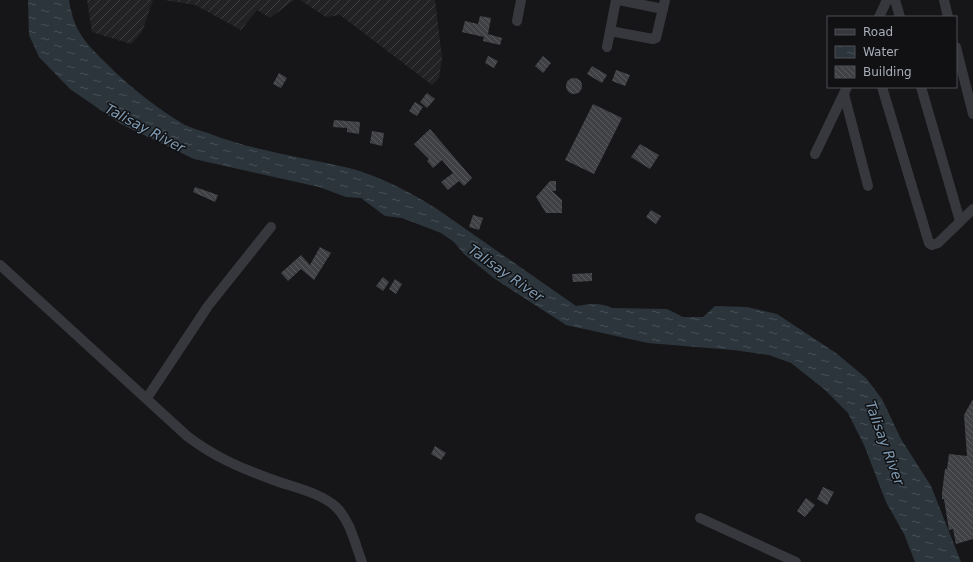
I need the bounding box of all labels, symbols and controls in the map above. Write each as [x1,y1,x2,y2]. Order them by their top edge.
legend [827,16,957,88]
text: Road [863,25,893,39]
text: Water [863,45,899,59]
text: Building [863,65,912,79]
water label: Talisay River [102,100,189,156]
water label: Talisay River [465,241,548,306]
water label: Talisay River [862,399,908,488]

